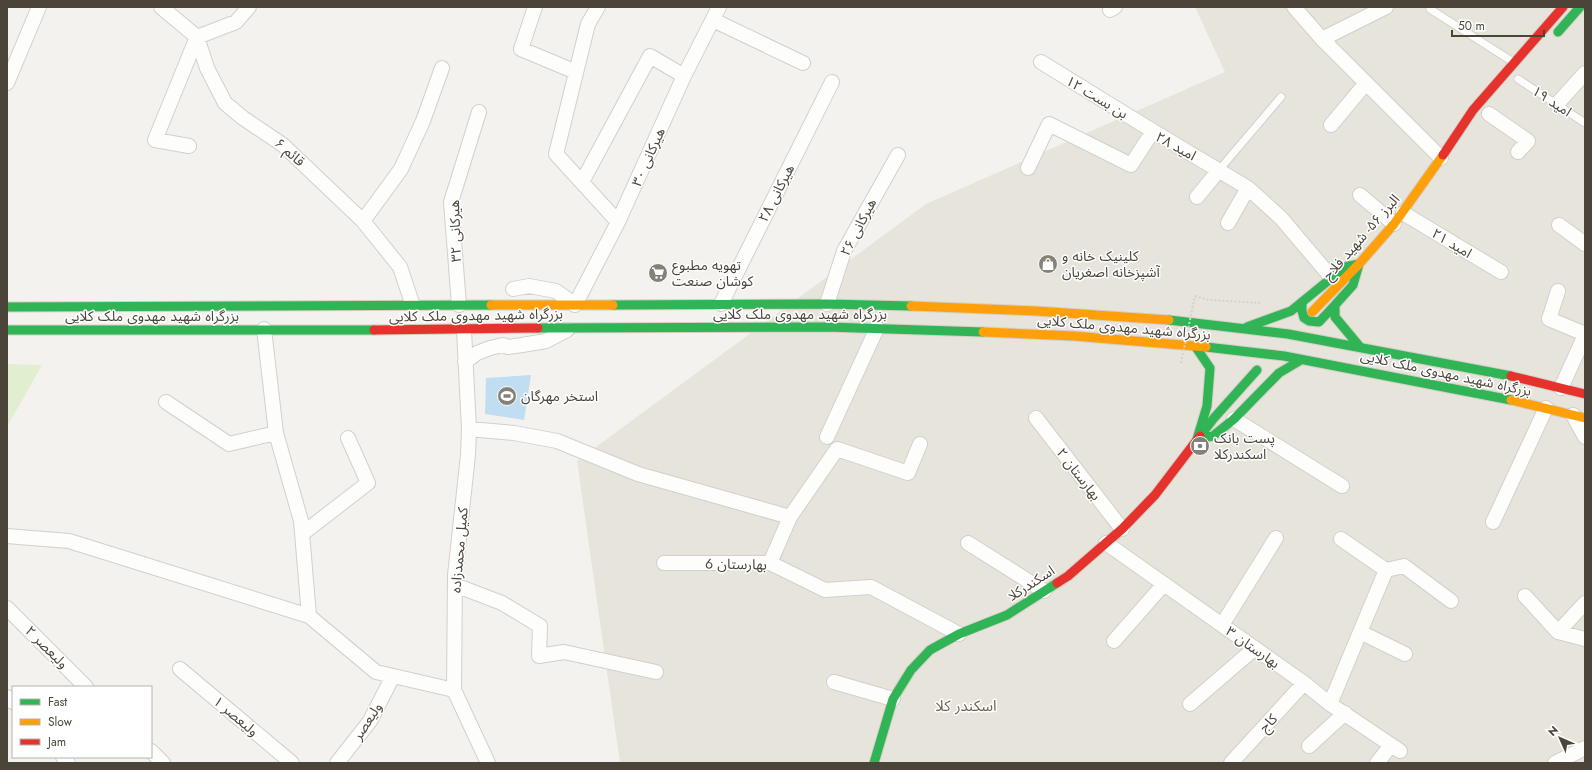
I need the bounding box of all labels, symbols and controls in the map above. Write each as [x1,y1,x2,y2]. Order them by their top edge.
scale bar [1452,12,1544,38]
text: 50 m [1458,17,1485,35]
street label: بن بست ۱۲ [1062,71,1132,124]
street label: امید ۱۹ [1528,81,1576,121]
street label: هیرکانی ۳۰ [626,124,670,190]
street label: امید ۲۸ [1152,127,1200,165]
street label: قائم ۶ [270,133,309,172]
street label: هیرکانی ۲۸ [753,161,799,225]
street label: البرز ۵۶- شهید فلاح [1318,190,1405,285]
street label: هیرکانی ۲۶ [835,195,881,259]
street label: هیرکانی ۳۲ [444,199,466,263]
street label: امید ۲۱ [1428,223,1476,263]
place label: کلینیک خانه و آشپزخانه اصغریان [1062,246,1161,282]
shop icon: کلینیک خانه و آشپزخانه اصغریان [1037,253,1059,275]
place label: تهویه مطبوع کوشان صنعت [672,255,753,291]
supermarket icon: تهویه مطبوع کوشان صنعت [647,262,669,284]
street label: بزرگراه شهید مهدوی ملک کلایی [389,303,563,327]
street label: بزرگراه شهید مهدوی ملک کلایی [713,304,887,324]
street label: بزرگراه شهید مهدوی ملک کلایی [65,306,239,326]
street label: بزرگراه شهید مهدوی ملک کلایی [1036,309,1212,345]
street label: بزرگراه شهید مهدوی ملک کلایی [1359,345,1533,401]
sports icon: استخر مهرگان [496,385,518,407]
place label: استخر مهرگان [521,386,598,406]
place label: پست بانک اسکندرکلا [1214,428,1275,464]
bank icon: پست بانک اسکندرکلا [1189,435,1211,457]
street label: بهارستان ۲ [1052,444,1106,505]
street label: کمیل محمدزاده [445,506,473,594]
street label: بهارستان 6 [705,553,767,575]
street label: اسکندرکلا [1004,560,1058,606]
street label: ولیعصر ۲ [21,621,73,673]
street label: بهارستان ۳ [1222,621,1284,673]
legend [12,686,152,758]
street label: ولیعصر ۱ [209,691,263,741]
text: Fast [48,693,67,711]
district label: اسکندر کلا [935,695,997,717]
street label: ولیعصر [347,698,387,745]
street label: کاج [1254,709,1283,737]
text: Slow [48,713,73,731]
north arrow [1540,718,1580,758]
text: N [1544,722,1562,740]
text: Jam [46,733,66,751]

